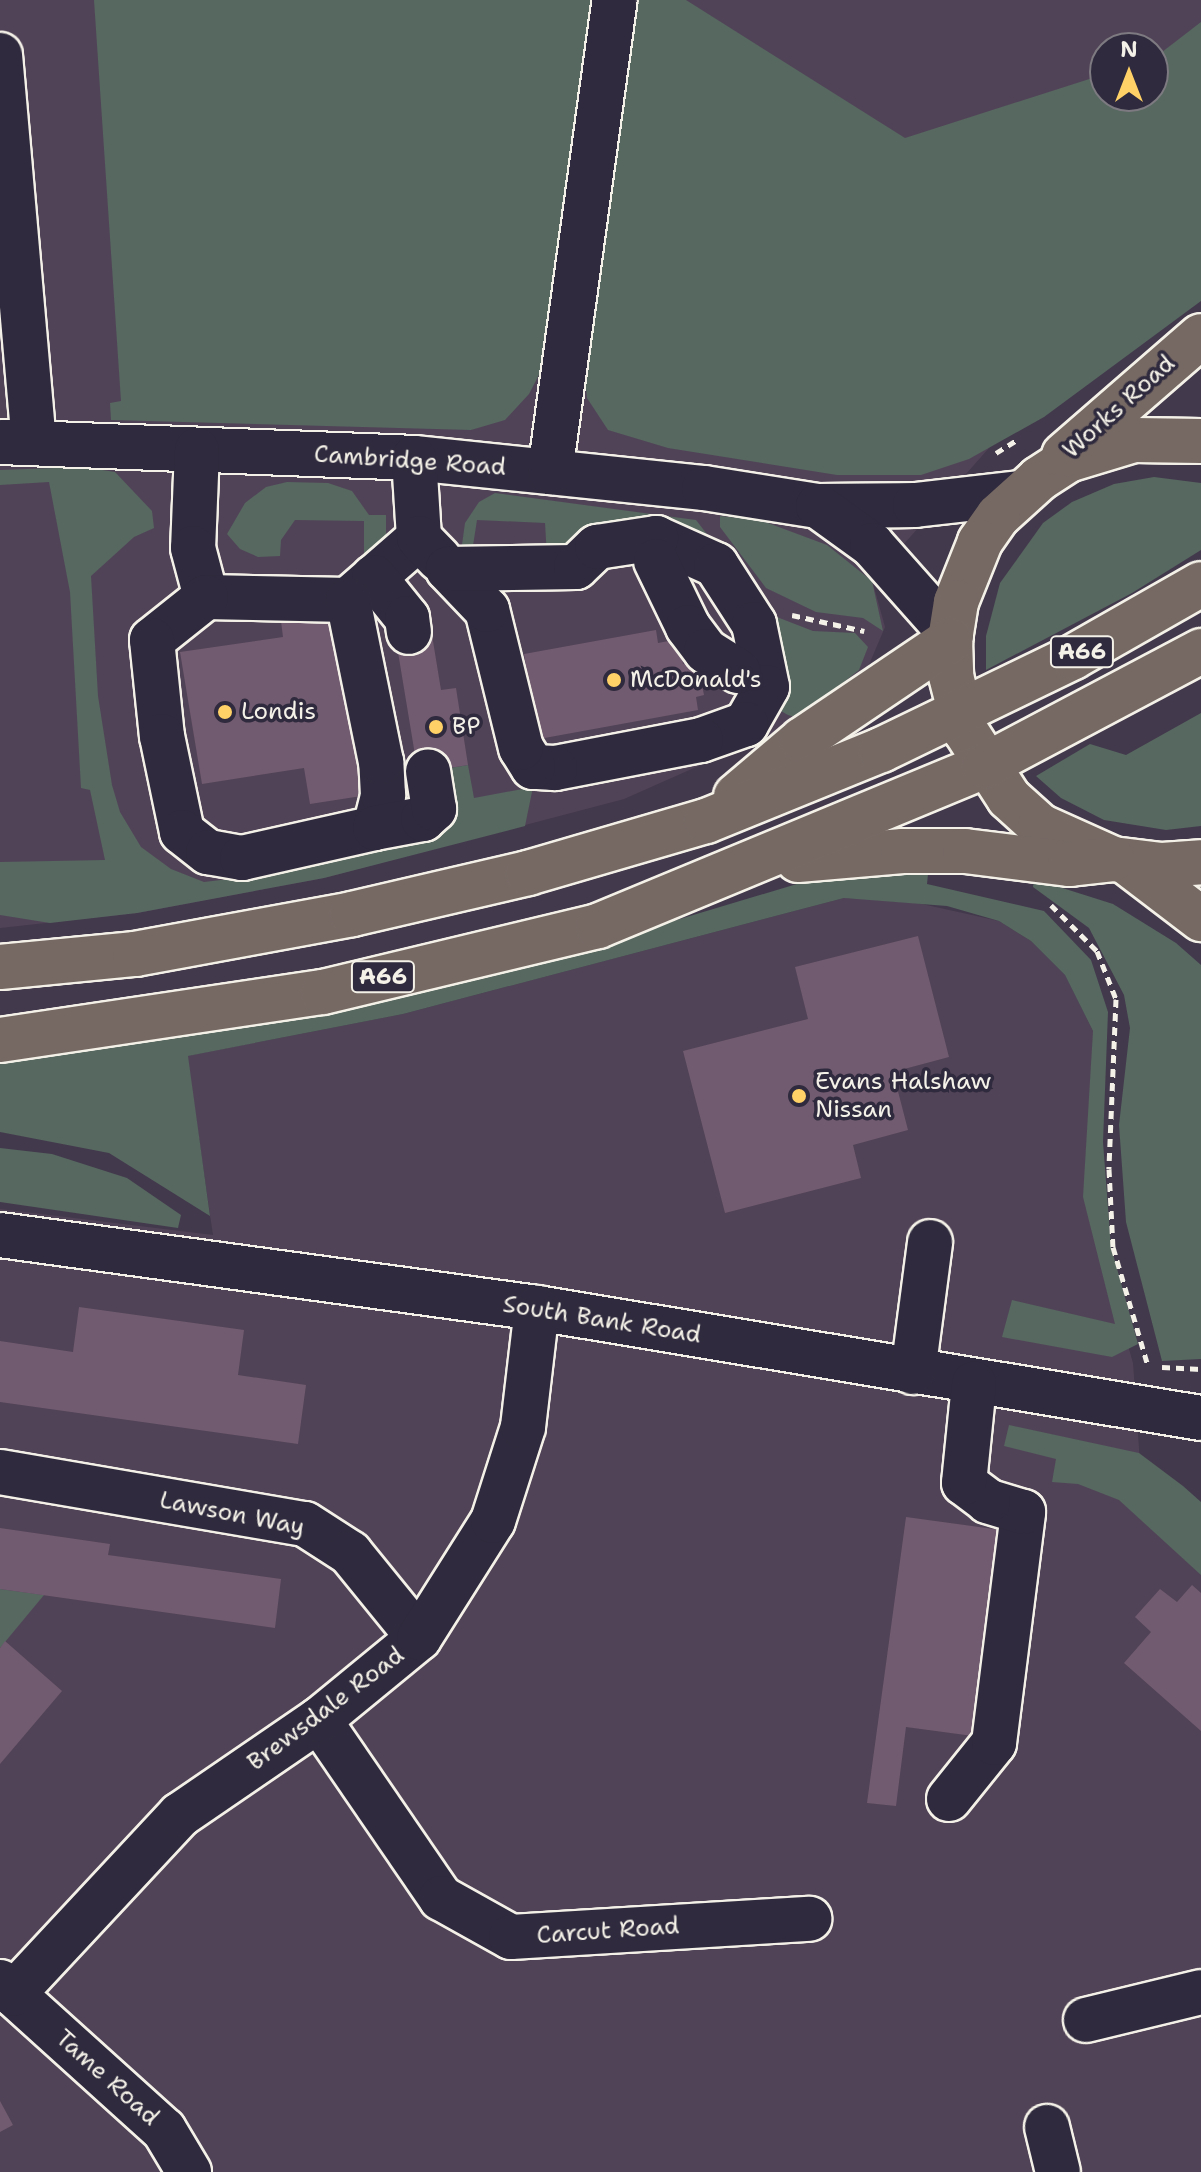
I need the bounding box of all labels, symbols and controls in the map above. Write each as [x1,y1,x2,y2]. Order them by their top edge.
north arrow [1089,32,1169,112]
text: N [1120,35,1138,64]
street label: Works Road [1057,349,1181,465]
street label: Cambridge Road [313,440,507,482]
road number: A66 [1048,634,1116,670]
place label: McDonald's [630,666,762,694]
marker: McDonald's [605,671,623,689]
place label: Londis [241,698,316,726]
marker: Londis [216,703,234,721]
place label: BP [452,713,480,741]
marker: BP [427,718,445,736]
road number: A66 [349,959,417,995]
place label: Evans Halshaw Nissan [815,1068,991,1124]
marker: Evans Halshaw Nissan [790,1087,808,1105]
street label: South Bank Road [501,1290,703,1350]
street label: Lawson Way [157,1486,307,1542]
street label: Brewsdale Road [242,1641,410,1777]
street label: Carcut Road [536,1912,680,1950]
street label: Tame Road [49,2024,165,2132]

